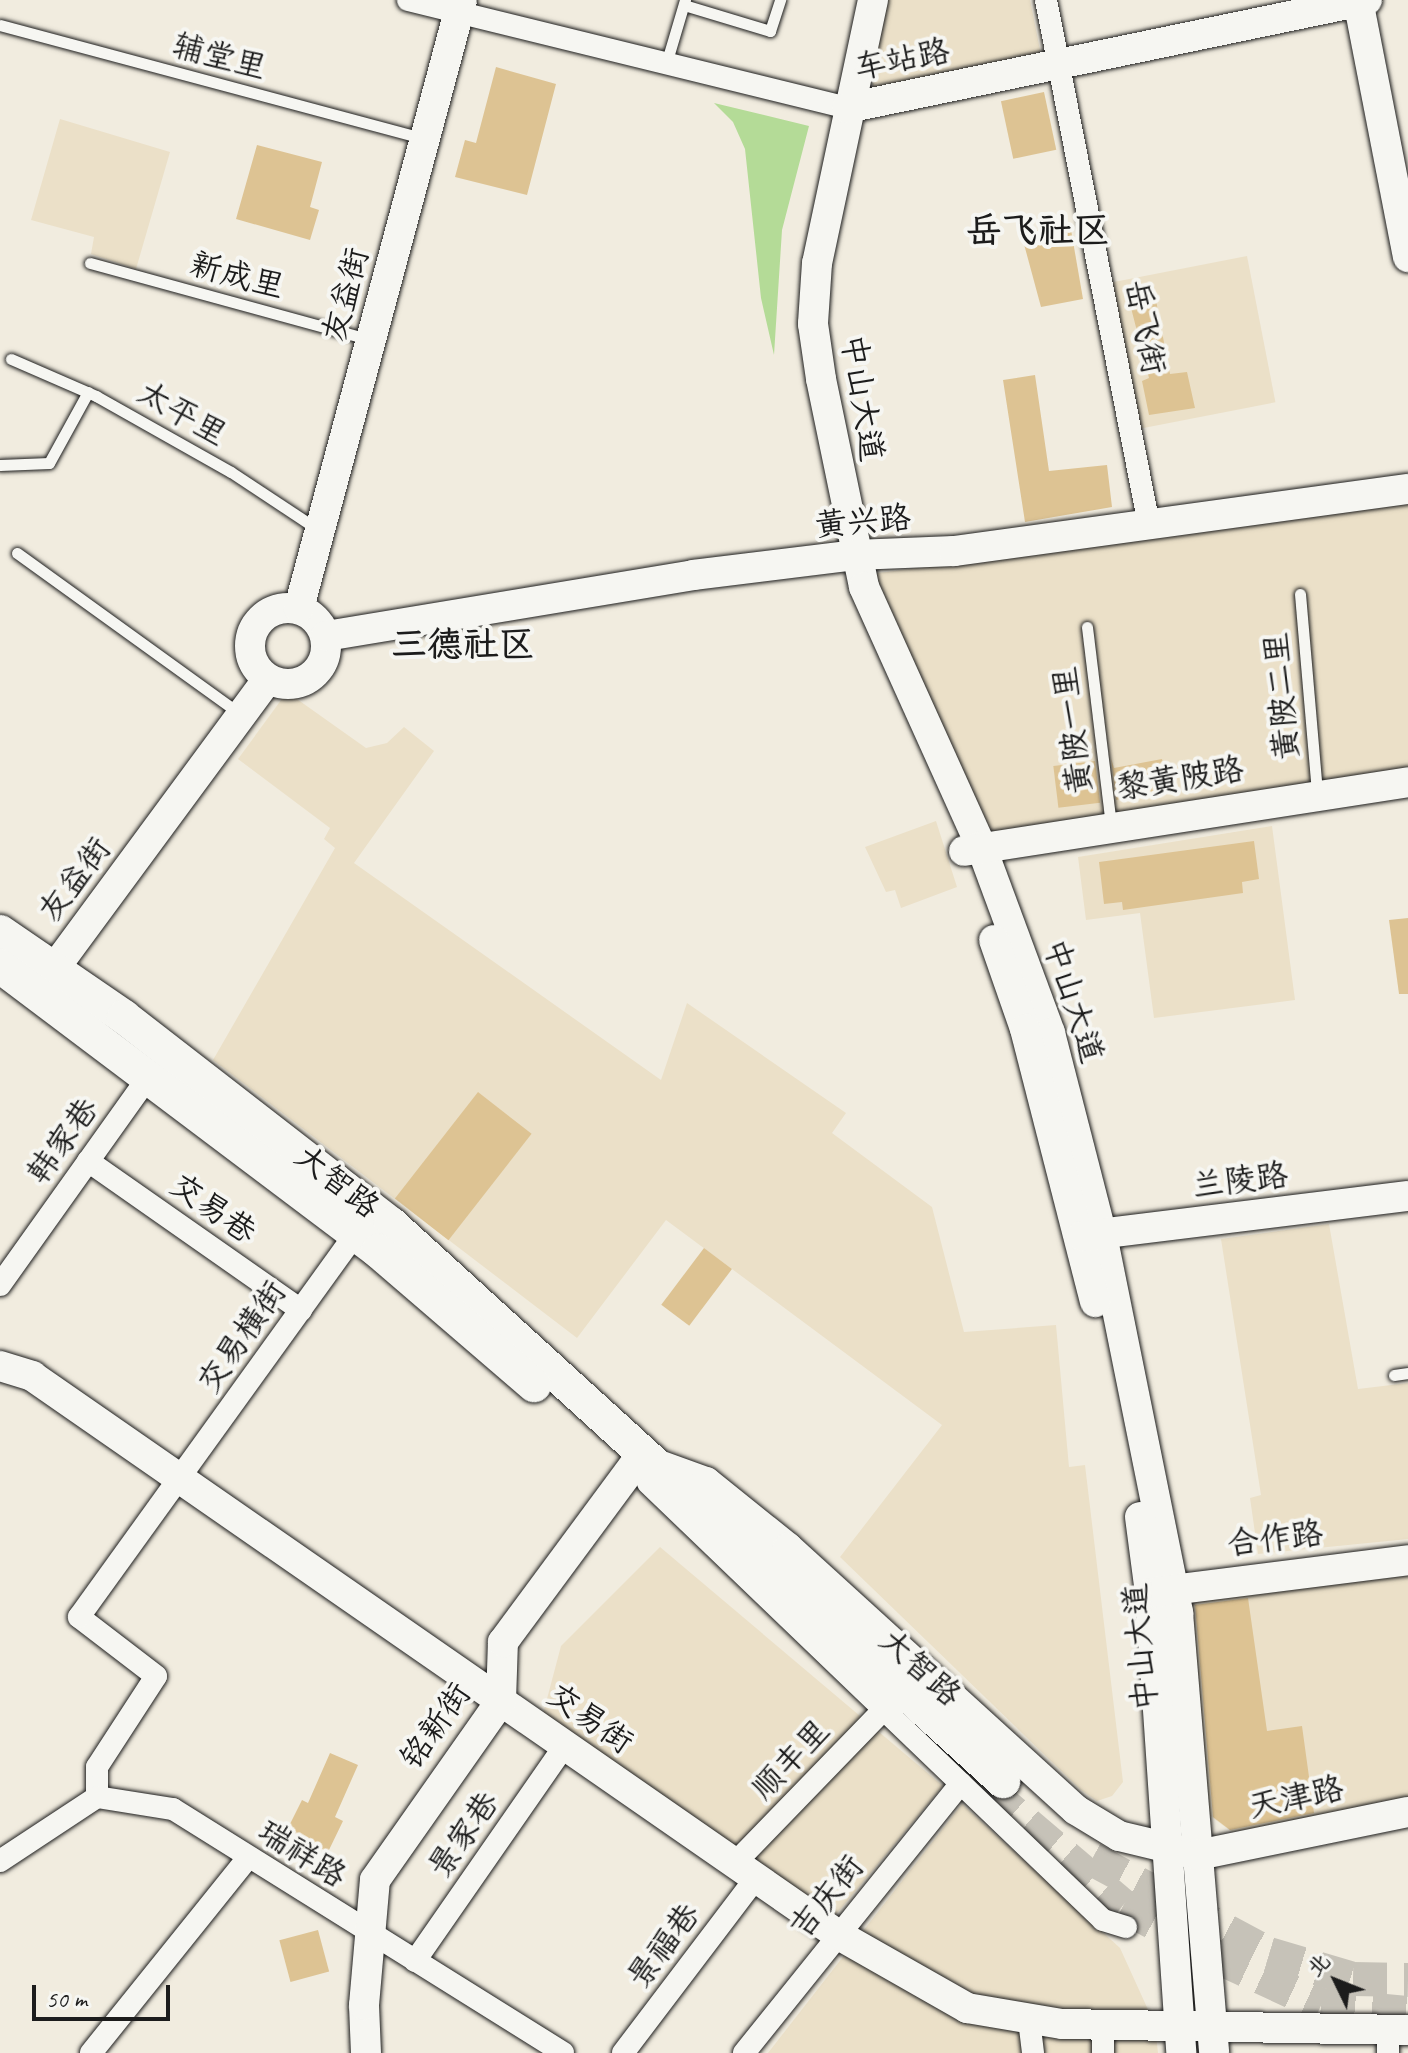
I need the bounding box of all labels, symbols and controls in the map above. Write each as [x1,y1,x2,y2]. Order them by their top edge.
street label: 辅堂里 [168,26,270,88]
street label: 车站路 [851,32,953,88]
district label: 岳飞社区 [966,209,1110,253]
street label: 友益街 [315,244,377,346]
street label: 新成里 [186,245,288,307]
street label: 岳飞街 [1117,276,1173,378]
street label: 中山大道 [833,332,891,464]
street label: 太平里 [131,373,233,455]
street label: 黄兴路 [814,499,912,545]
district label: 三德社区 [391,623,535,667]
street label: 黄陂二里 [1257,631,1307,761]
street label: 黄陂一里 [1046,664,1100,796]
street label: 黎黄陂路 [1114,750,1246,808]
street label: 友益街 [31,830,119,930]
street label: 中山大道 [1035,934,1111,1068]
street label: 韩家巷 [19,1091,107,1191]
street label: 大智路 [287,1137,387,1227]
street label: 兰陵路 [1190,1156,1290,1206]
street label: 交易巷 [163,1166,263,1252]
street label: 交易横街 [190,1274,294,1400]
street label: 合作路 [1225,1514,1325,1564]
street label: 中山大道 [1116,1582,1166,1712]
street label: 大智路 [871,1622,969,1714]
street label: 铭新街 [393,1676,479,1776]
street label: 交易街 [540,1676,640,1762]
street label: 顺丰里 [744,1712,838,1808]
street label: 天津路 [1245,1769,1347,1827]
street label: 景家巷 [421,1785,507,1885]
street label: 瑞祥路 [251,1812,353,1896]
street label: 吉庆街 [782,1848,872,1946]
street label: 景福巷 [620,1896,708,1996]
north arrow [1296,1941,1376,2021]
text: 北 [1301,1947,1336,1982]
scale bar [36,1969,174,2019]
text: 50 m [46,1984,87,2014]

